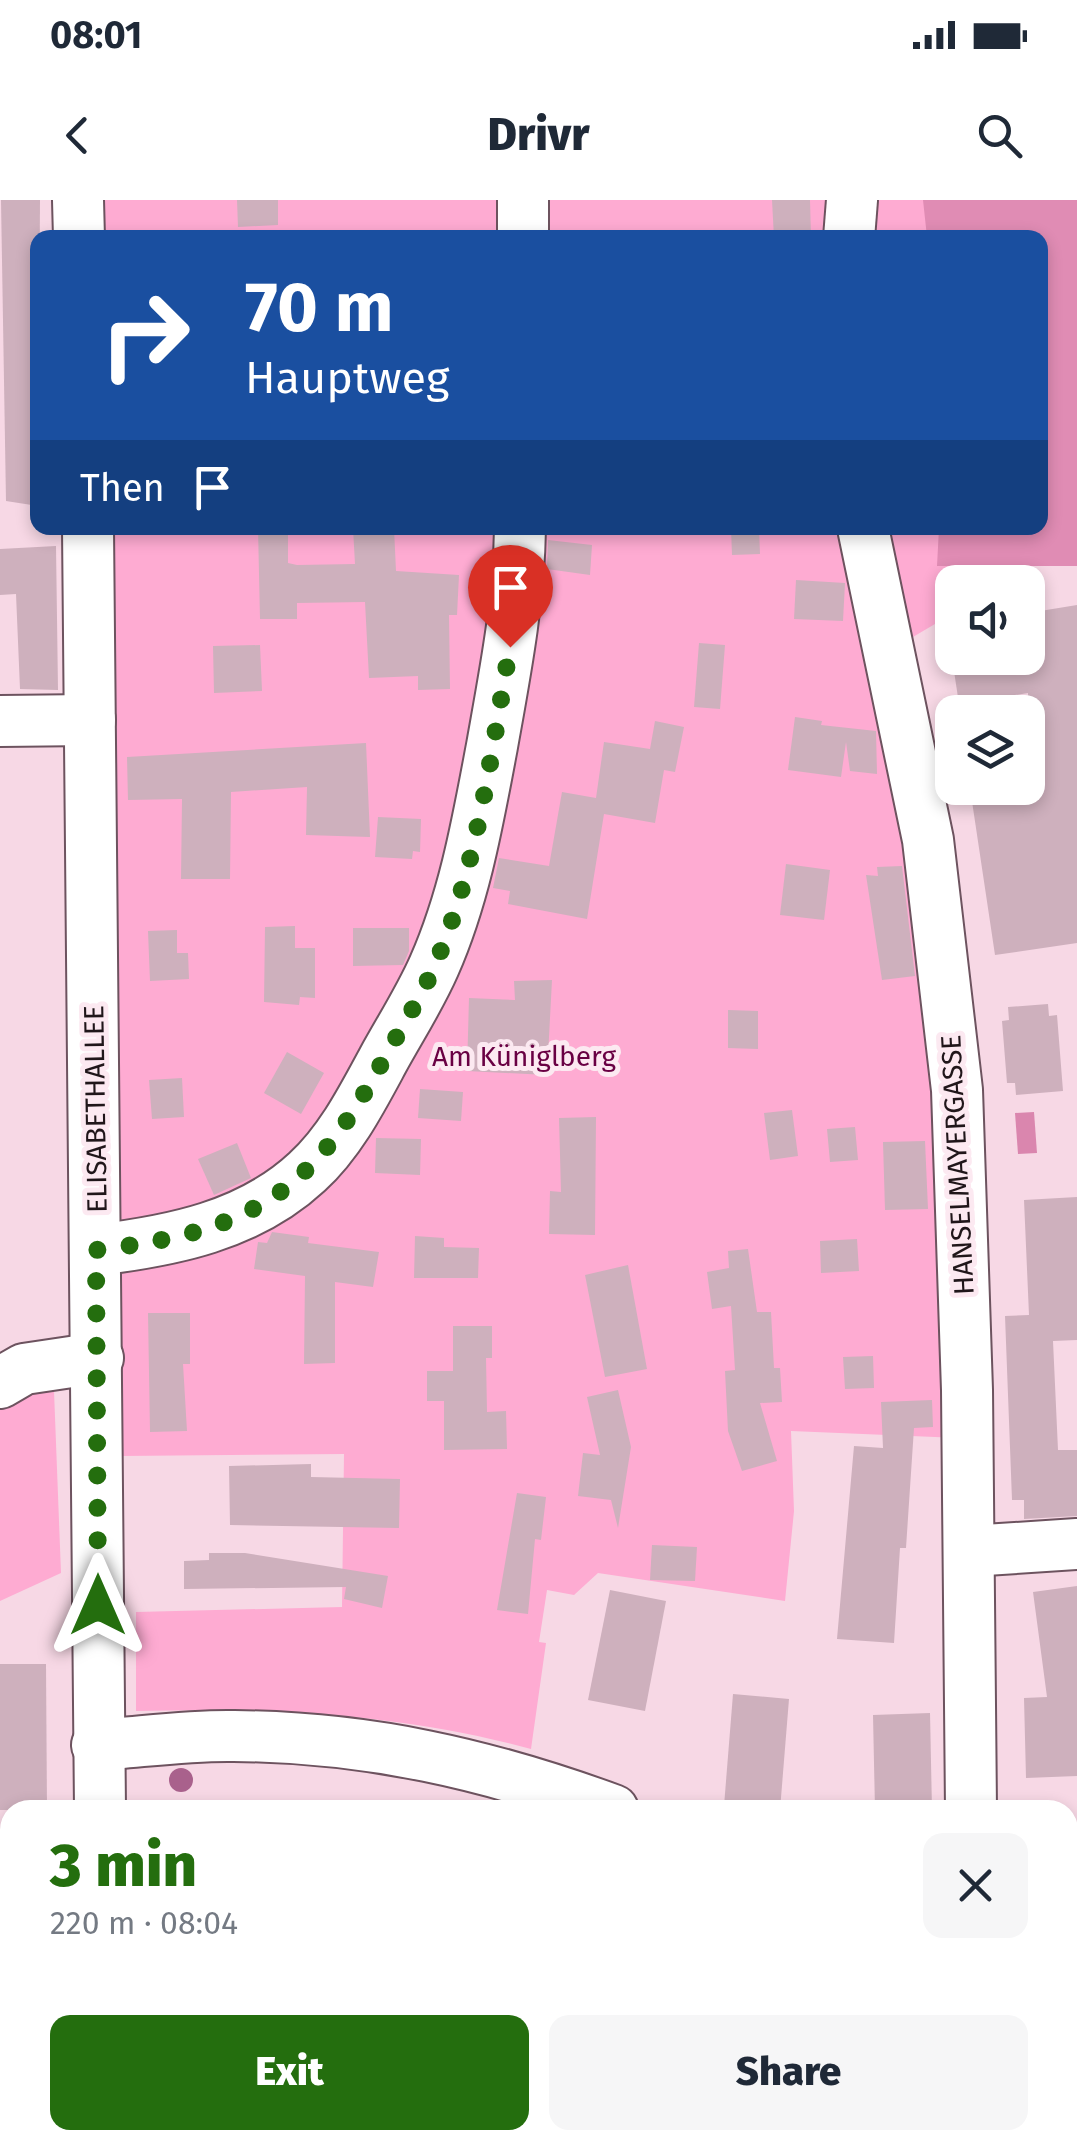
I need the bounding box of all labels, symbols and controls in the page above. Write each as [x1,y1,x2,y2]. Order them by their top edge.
text: 08:01 [50,12,142,58]
icon: back [50,108,105,163]
text: Drivr [488,108,589,162]
icon: search [972,108,1027,163]
text: 70 m [245,266,394,350]
icon: right [80,270,210,400]
text: Hauptweg [245,351,449,405]
icon: arrive [185,460,240,515]
text: Then [80,465,165,511]
pin [468,545,553,648]
icon: arrive [483,560,538,615]
map controls [935,565,1045,805]
button: sound [935,565,1045,675]
button: layers [935,695,1045,805]
street label: ELISABETHALLEE [77,1005,114,1213]
street label: HANSELMAYERGASSE [934,1034,981,1296]
park label: Am Küniglberg [432,1040,616,1073]
position arrow [46,1553,150,1657]
text: 3 min [50,1830,197,1902]
button: close [923,1833,1028,1938]
text: 220 m · 08:04 [50,1904,238,1942]
button: Exit [50,2015,529,2130]
button: Share [549,2015,1028,2130]

